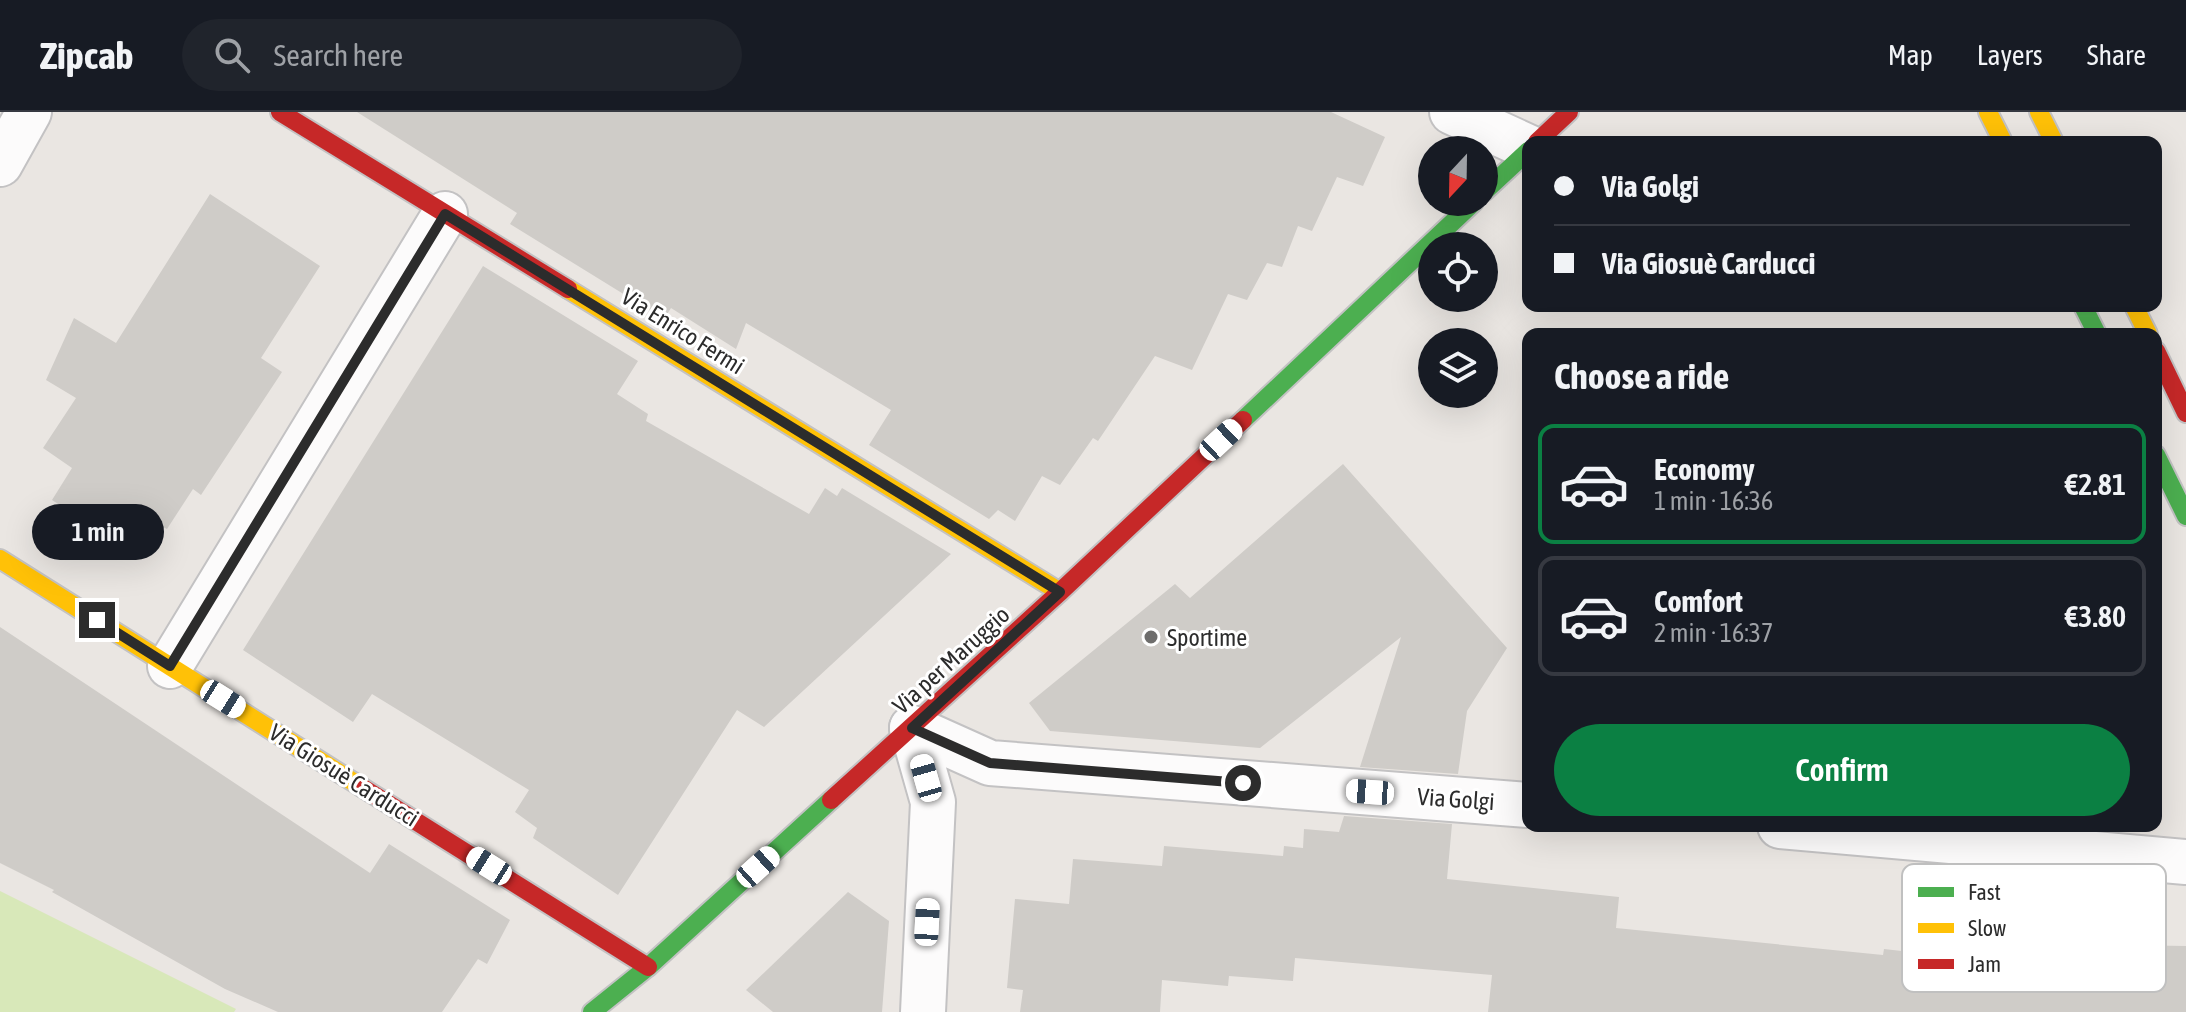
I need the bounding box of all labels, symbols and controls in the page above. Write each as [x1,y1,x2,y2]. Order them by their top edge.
search box [182,19,742,91]
icon: search [210,33,254,77]
text: Zipcab [40,34,134,77]
text: Search here [274,38,403,72]
text: Map [1888,39,1933,71]
text: Layers [1977,39,2043,71]
text: Share [2087,39,2146,71]
north arrow [1418,136,1498,216]
map controls [1418,136,1498,408]
text: Via Golgi [1602,169,1699,203]
button: locate [1418,232,1498,312]
text: Via Giosuè Carducci [1602,246,1815,280]
street label: Via Enrico Fermi [617,283,749,379]
button: layers [1418,328,1498,408]
text: Choose a ride [1554,355,1729,397]
car [1195,415,1247,465]
icon: car [1558,448,1630,520]
text: Economy [1654,452,1755,486]
text: €2.81 [2065,467,2126,501]
text: 1 min · 16:36 [1654,486,1773,516]
callout: 1 min [31,504,163,560]
text: 1 min [71,517,125,547]
icon: car [1558,580,1630,652]
text: Comfort [1654,584,1743,618]
text: €3.80 [2065,599,2126,633]
street label: Via per Maruggio [887,601,1015,719]
route end [79,602,115,638]
text: 2 min · 16:37 [1654,618,1773,648]
place label: Sportime [1167,624,1247,651]
marker: Sportime [1142,628,1160,646]
car [196,676,250,722]
street label: Via Giosuè Carducci [264,718,424,832]
button: Confirm [1554,724,2130,816]
car [908,752,944,804]
route start [1225,765,1261,801]
car [1345,778,1395,806]
street label: Via Golgi [1416,783,1496,815]
car [732,842,784,892]
car [462,843,516,889]
legend [1902,864,2166,992]
text: Fast [1968,879,2001,905]
car [914,897,940,947]
text: Slow [1968,915,2006,941]
text: Jam [1968,951,2001,977]

